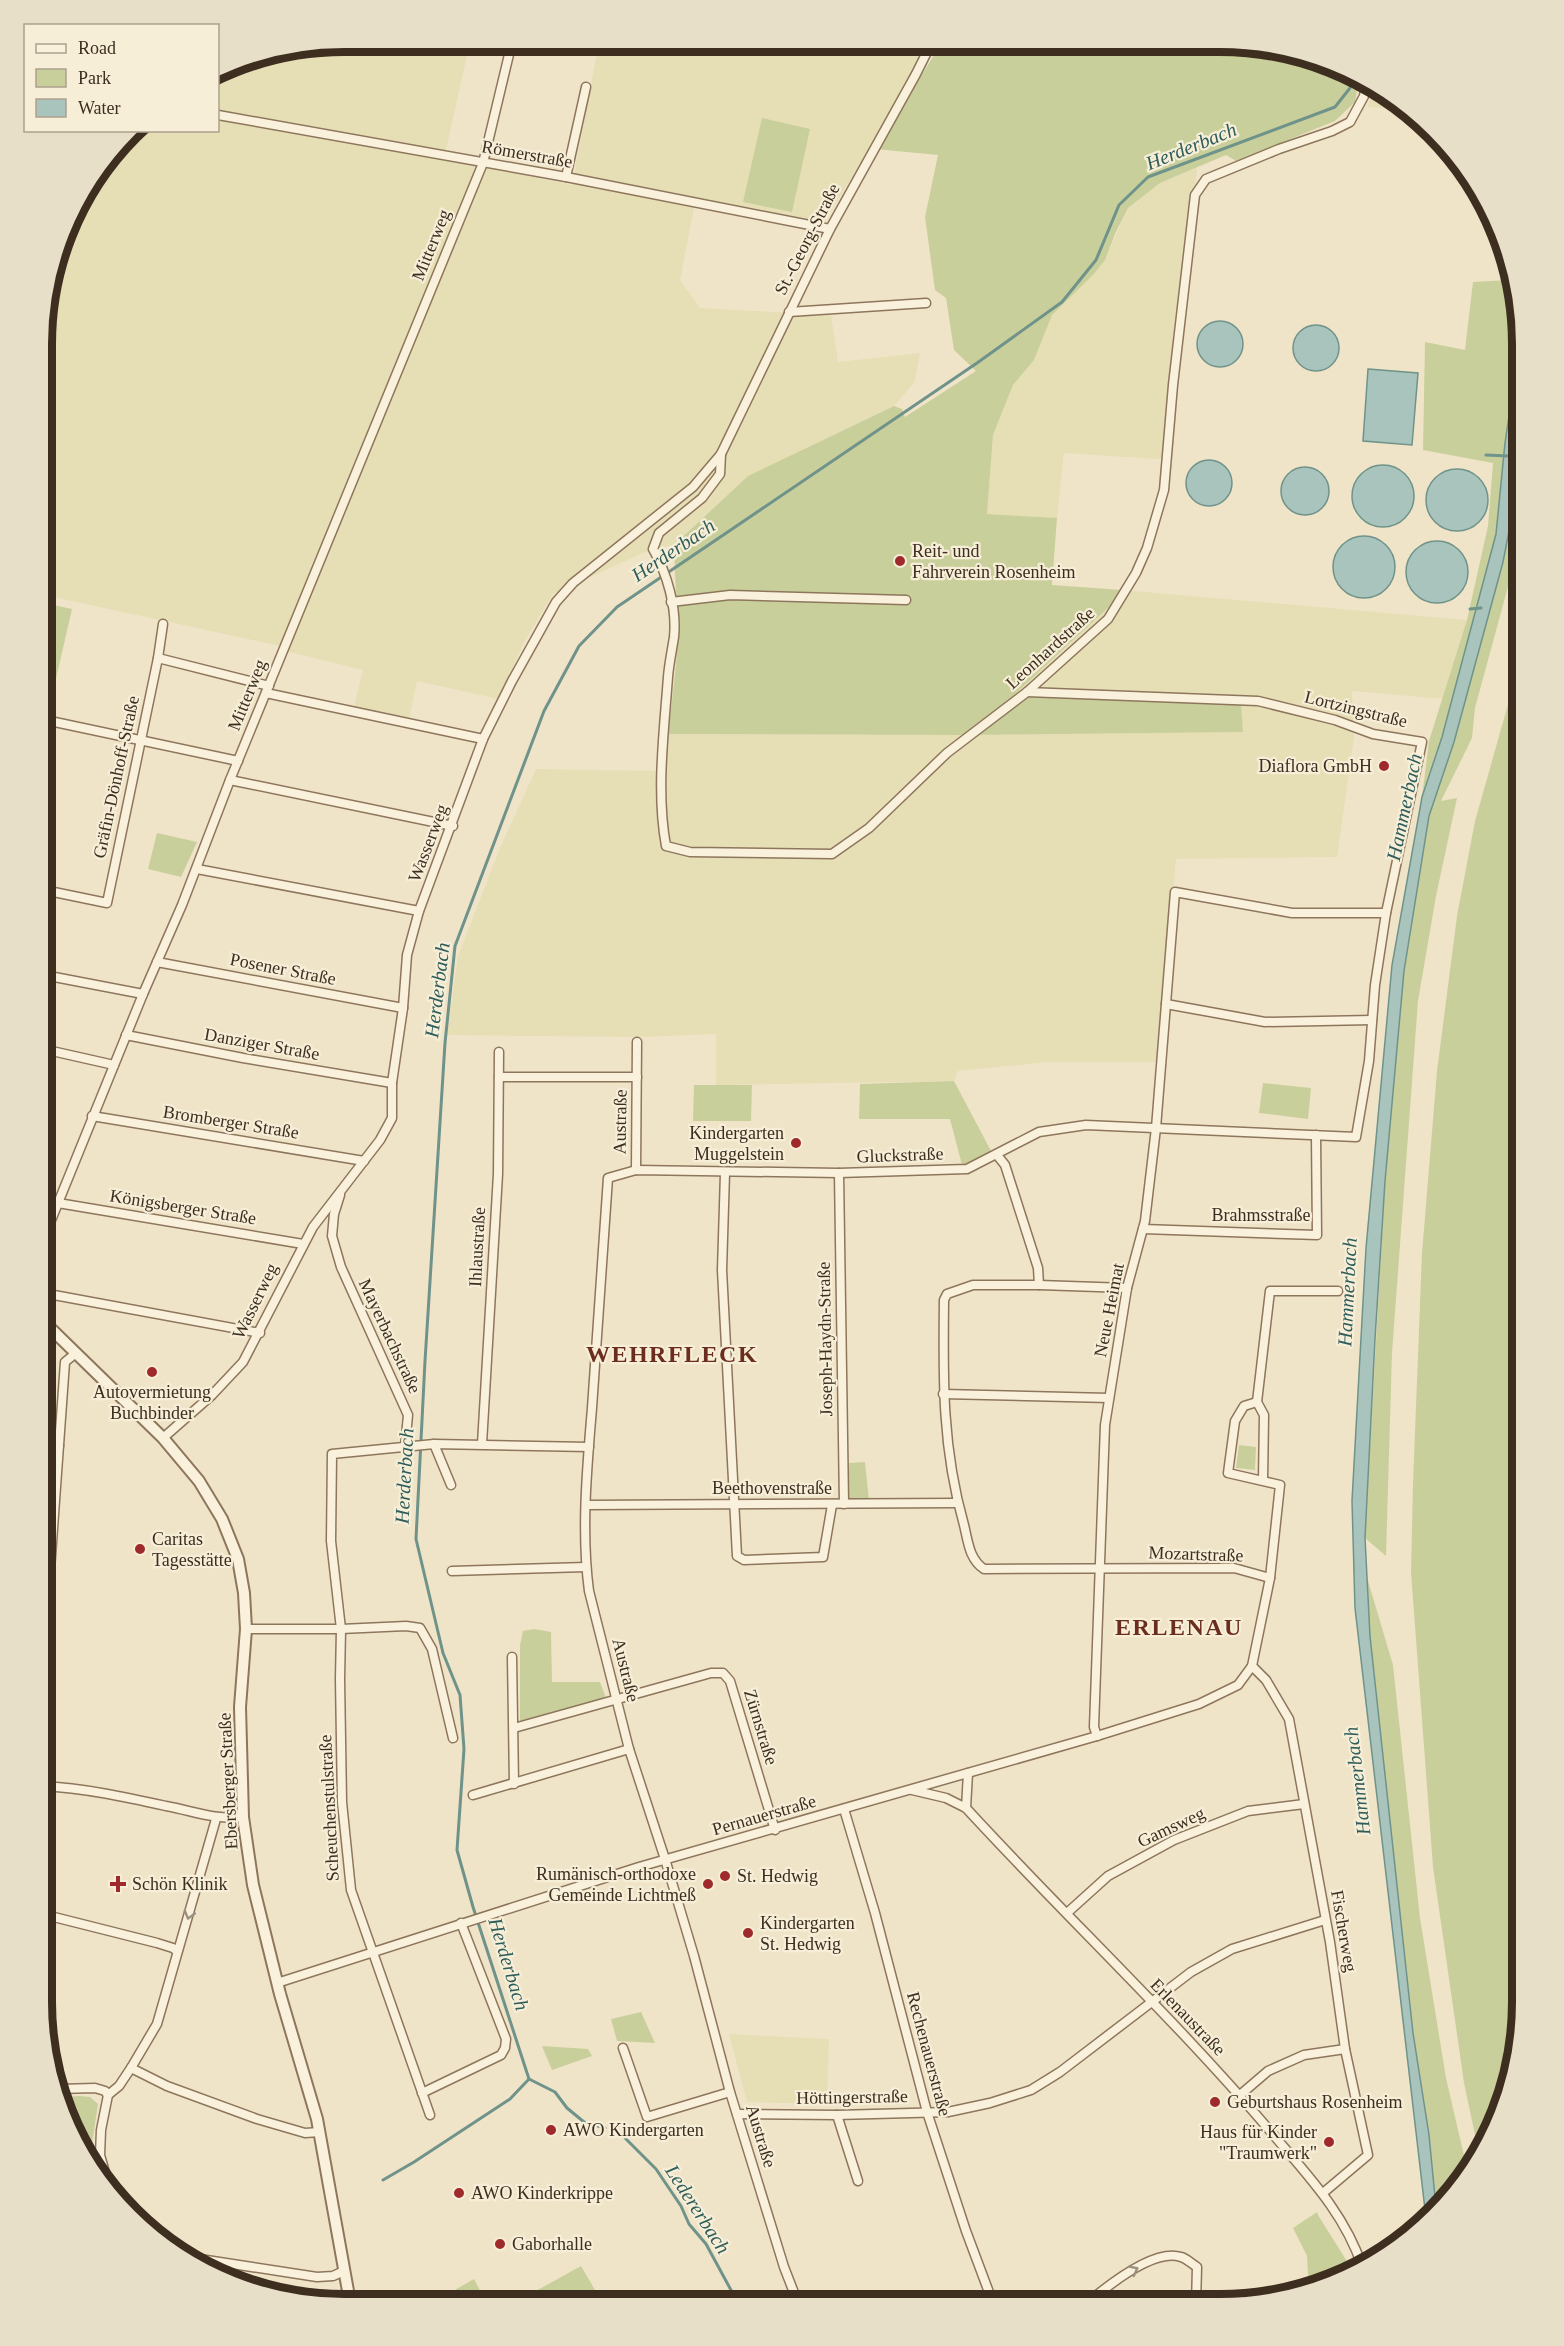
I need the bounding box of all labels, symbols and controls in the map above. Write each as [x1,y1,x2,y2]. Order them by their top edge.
legend [24,24,219,132]
text: Road [78,38,116,58]
text: Park [78,68,111,88]
text: Water [78,98,121,118]
water label: Herderbach [1141,118,1240,175]
street label: Römerstraße [480,136,574,172]
street label: St.-Georg-Straße [770,180,844,298]
street label: Mitterweg [408,206,454,284]
water label: Herderbach [626,514,719,586]
place label: Reit- und Fahrverein Rosenheim [912,541,1075,582]
marker: Reit- und Fahrverein Rosenheim [893,554,907,568]
street label: Leonhardstraße [1002,603,1098,693]
street label: Mitterweg [224,656,270,734]
street label: Lortzingstraße [1303,687,1409,731]
street label: Gräfin-Dönhoff-Straße [89,694,143,860]
water label: Hammerbach [1382,751,1426,864]
place label: Diaflora GmbH [1259,756,1372,776]
marker: Diaflora GmbH [1377,759,1391,773]
street label: Wasserweg [404,801,452,885]
water label: Herderbach [420,941,454,1040]
street label: Posener Straße [228,949,338,989]
street label: Danziger Straße [203,1024,321,1064]
street label: Austraße [609,1089,631,1155]
street label: Bromberger Straße [162,1101,300,1143]
place label: Kindergarten Muggelstein [689,1123,784,1164]
marker: Kindergarten Muggelstein [789,1136,803,1150]
street label: Gluckstraße [856,1143,944,1167]
street label: Königsberger Straße [108,1186,258,1228]
street label: Brahmsstraße [1212,1205,1310,1225]
street label: Ihlaustraße [465,1207,489,1287]
water label: Hammerbach [1333,1237,1361,1348]
street label: Wasserweg [228,1260,282,1342]
street label: Joseph-Haydn-Straße [814,1261,836,1417]
street label: Neue Heimat [1090,1261,1128,1359]
street label: Mayerbachstraße [355,1276,425,1396]
district label: WEHRFLECK [586,1341,758,1367]
marker: Autovermietung Buchbinder [145,1365,159,1379]
place label: Autovermietung Buchbinder [93,1382,211,1423]
water label: Herderbach [390,1428,417,1525]
street label: Beethovenstraße [712,1478,832,1498]
place label: Caritas Tagesstätte [152,1529,232,1570]
marker: Caritas Tagesstätte [133,1542,147,1556]
street label: Mozartstraße [1148,1542,1244,1566]
district label: ERLENAU [1115,1614,1243,1640]
street label: Austraße [608,1636,644,1704]
street label: Zürnstraße [740,1687,782,1767]
street label: Ebersberger Straße [214,1712,242,1850]
water label: Hammerbach [1339,1726,1375,1837]
street label: Scheuchenstulstraße [315,1734,343,1882]
street label: Pernauerstraße [710,1791,818,1839]
street label: Gamsweg [1134,1803,1208,1851]
place label: Rumänisch-orthodoxe Gemeinde Lichtmeß [536,1864,696,1905]
place label: St. Hedwig [737,1866,818,1886]
marker: St. Hedwig [718,1869,732,1883]
place label: Schön Klinik [132,1874,228,1894]
marker: Schön Klinik [109,1875,127,1893]
marker: Rumänisch-orthodoxe Gemeinde Lichtmeß [701,1877,715,1891]
street label: Fischerweg [1327,1888,1361,1974]
one-way arrow [184,1909,196,1920]
place label: Kindergarten St. Hedwig [760,1913,855,1954]
water label: Herderbach [484,1914,534,2013]
marker: Kindergarten St. Hedwig [741,1926,755,1940]
street label: Erlenaustraße [1146,1974,1230,2060]
street label: Rechenauerstraße [903,1990,955,2118]
street label: Höttingerstraße [796,2086,908,2108]
place label: Geburtshaus Rosenheim [1227,2092,1402,2112]
marker: Geburtshaus Rosenheim [1208,2095,1222,2109]
street label: Austraße [742,2102,780,2170]
place label: AWO Kindergarten [563,2120,704,2140]
place label: Haus für Kinder "Traumwerk" [1200,2122,1317,2163]
marker: AWO Kindergarten [544,2123,558,2137]
marker: Haus für Kinder "Traumwerk" [1322,2135,1336,2149]
water label: Ledererbach [661,2160,735,2258]
place label: AWO Kinderkrippe [471,2183,613,2203]
marker: AWO Kinderkrippe [452,2186,466,2200]
place label: Gaborhalle [512,2234,592,2254]
marker: Gaborhalle [493,2237,507,2251]
one-way arrow [1127,2266,1138,2278]

